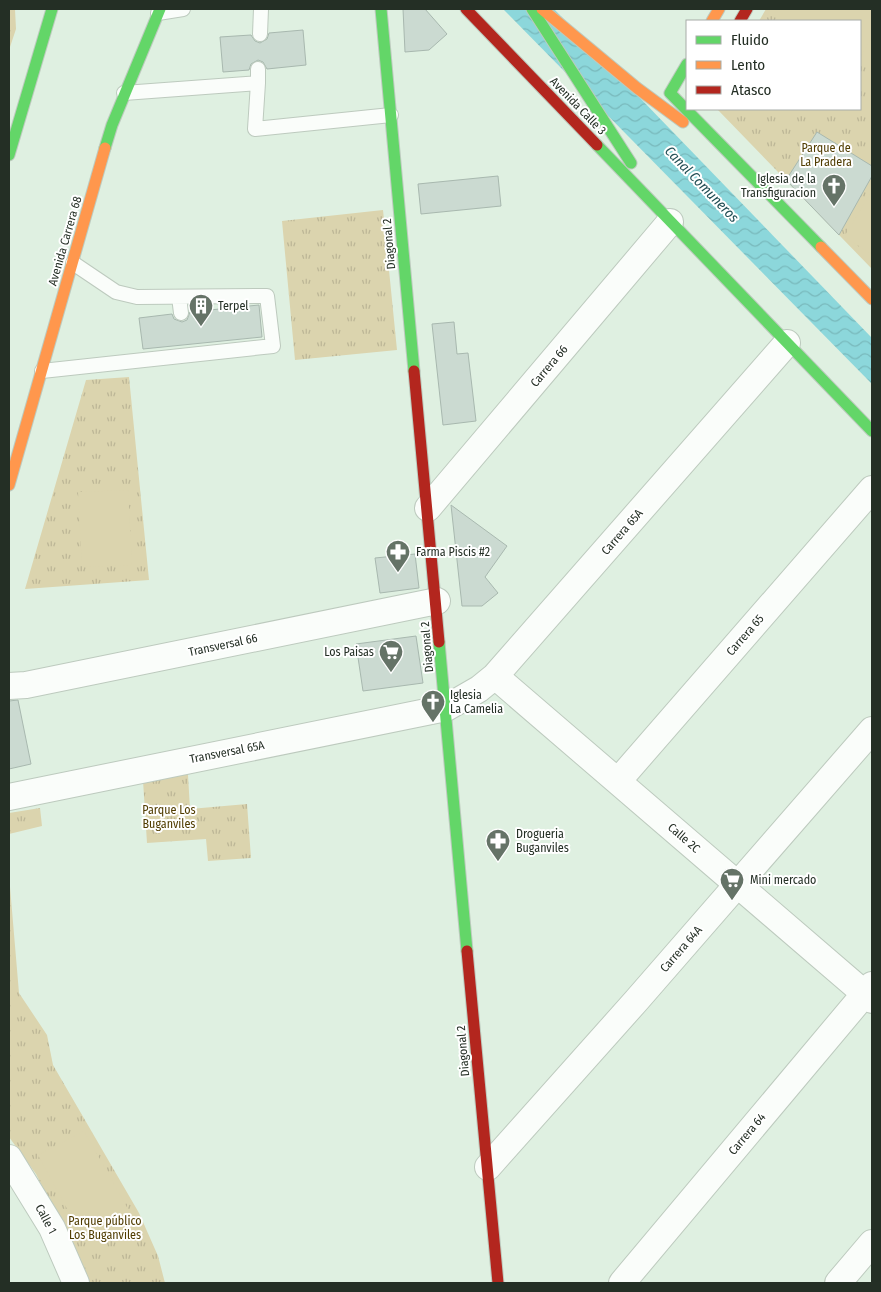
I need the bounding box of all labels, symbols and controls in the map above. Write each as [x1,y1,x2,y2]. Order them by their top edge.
legend [686,20,861,110]
text: Fluido [731,31,769,49]
text: Lento [731,56,765,74]
street label: Avenida Calle 3 [547,74,609,138]
text: Atasco [731,81,771,99]
park label: Parque de La Pradera [800,141,852,169]
water label: Canal Comuneros [661,143,742,226]
place label: Iglesia de la Transfiguracion [741,172,816,200]
church icon: Iglesia de la Transfiguracion [821,173,847,207]
street label: Avenida Carrera 68 [46,195,84,287]
street label: Diagonal 2 [380,218,398,270]
building icon: Terpel [188,293,214,327]
place label: Terpel [218,299,249,313]
street label: Carrera 66 [527,342,571,390]
street label: Carrera 65A [598,506,646,558]
pharmacy icon: Farma Piscis #2 [385,539,411,573]
place label: Farma Piscis #2 [416,545,490,559]
street label: Carrera 65 [723,611,767,658]
street label: Diagonal 2 [418,621,436,673]
street label: Transversal 66 [187,631,259,659]
supermarket icon: Los Paisas [378,639,404,673]
place label: Los Paisas [324,645,374,659]
place label: Iglesia La Camelia [450,688,503,716]
church icon: Iglesia La Camelia [420,689,446,723]
street label: Transversal 65A [188,738,266,766]
park label: Parque Los Buganviles [142,803,196,831]
street label: Calle 2C [665,820,703,856]
place label: Drogueria Buganviles [516,827,569,855]
pharmacy icon: Drogueria Buganviles [485,828,511,862]
supermarket icon: Mini mercado [719,867,745,901]
place label: Mini mercado [750,873,816,887]
street label: Carrera 64A [657,923,705,975]
street label: Diagonal 2 [454,1025,472,1077]
street label: Carrera 64 [726,1110,769,1158]
street label: Calle 1 [32,1202,60,1236]
park label: Parque público Los Buganviles [68,1214,142,1242]

